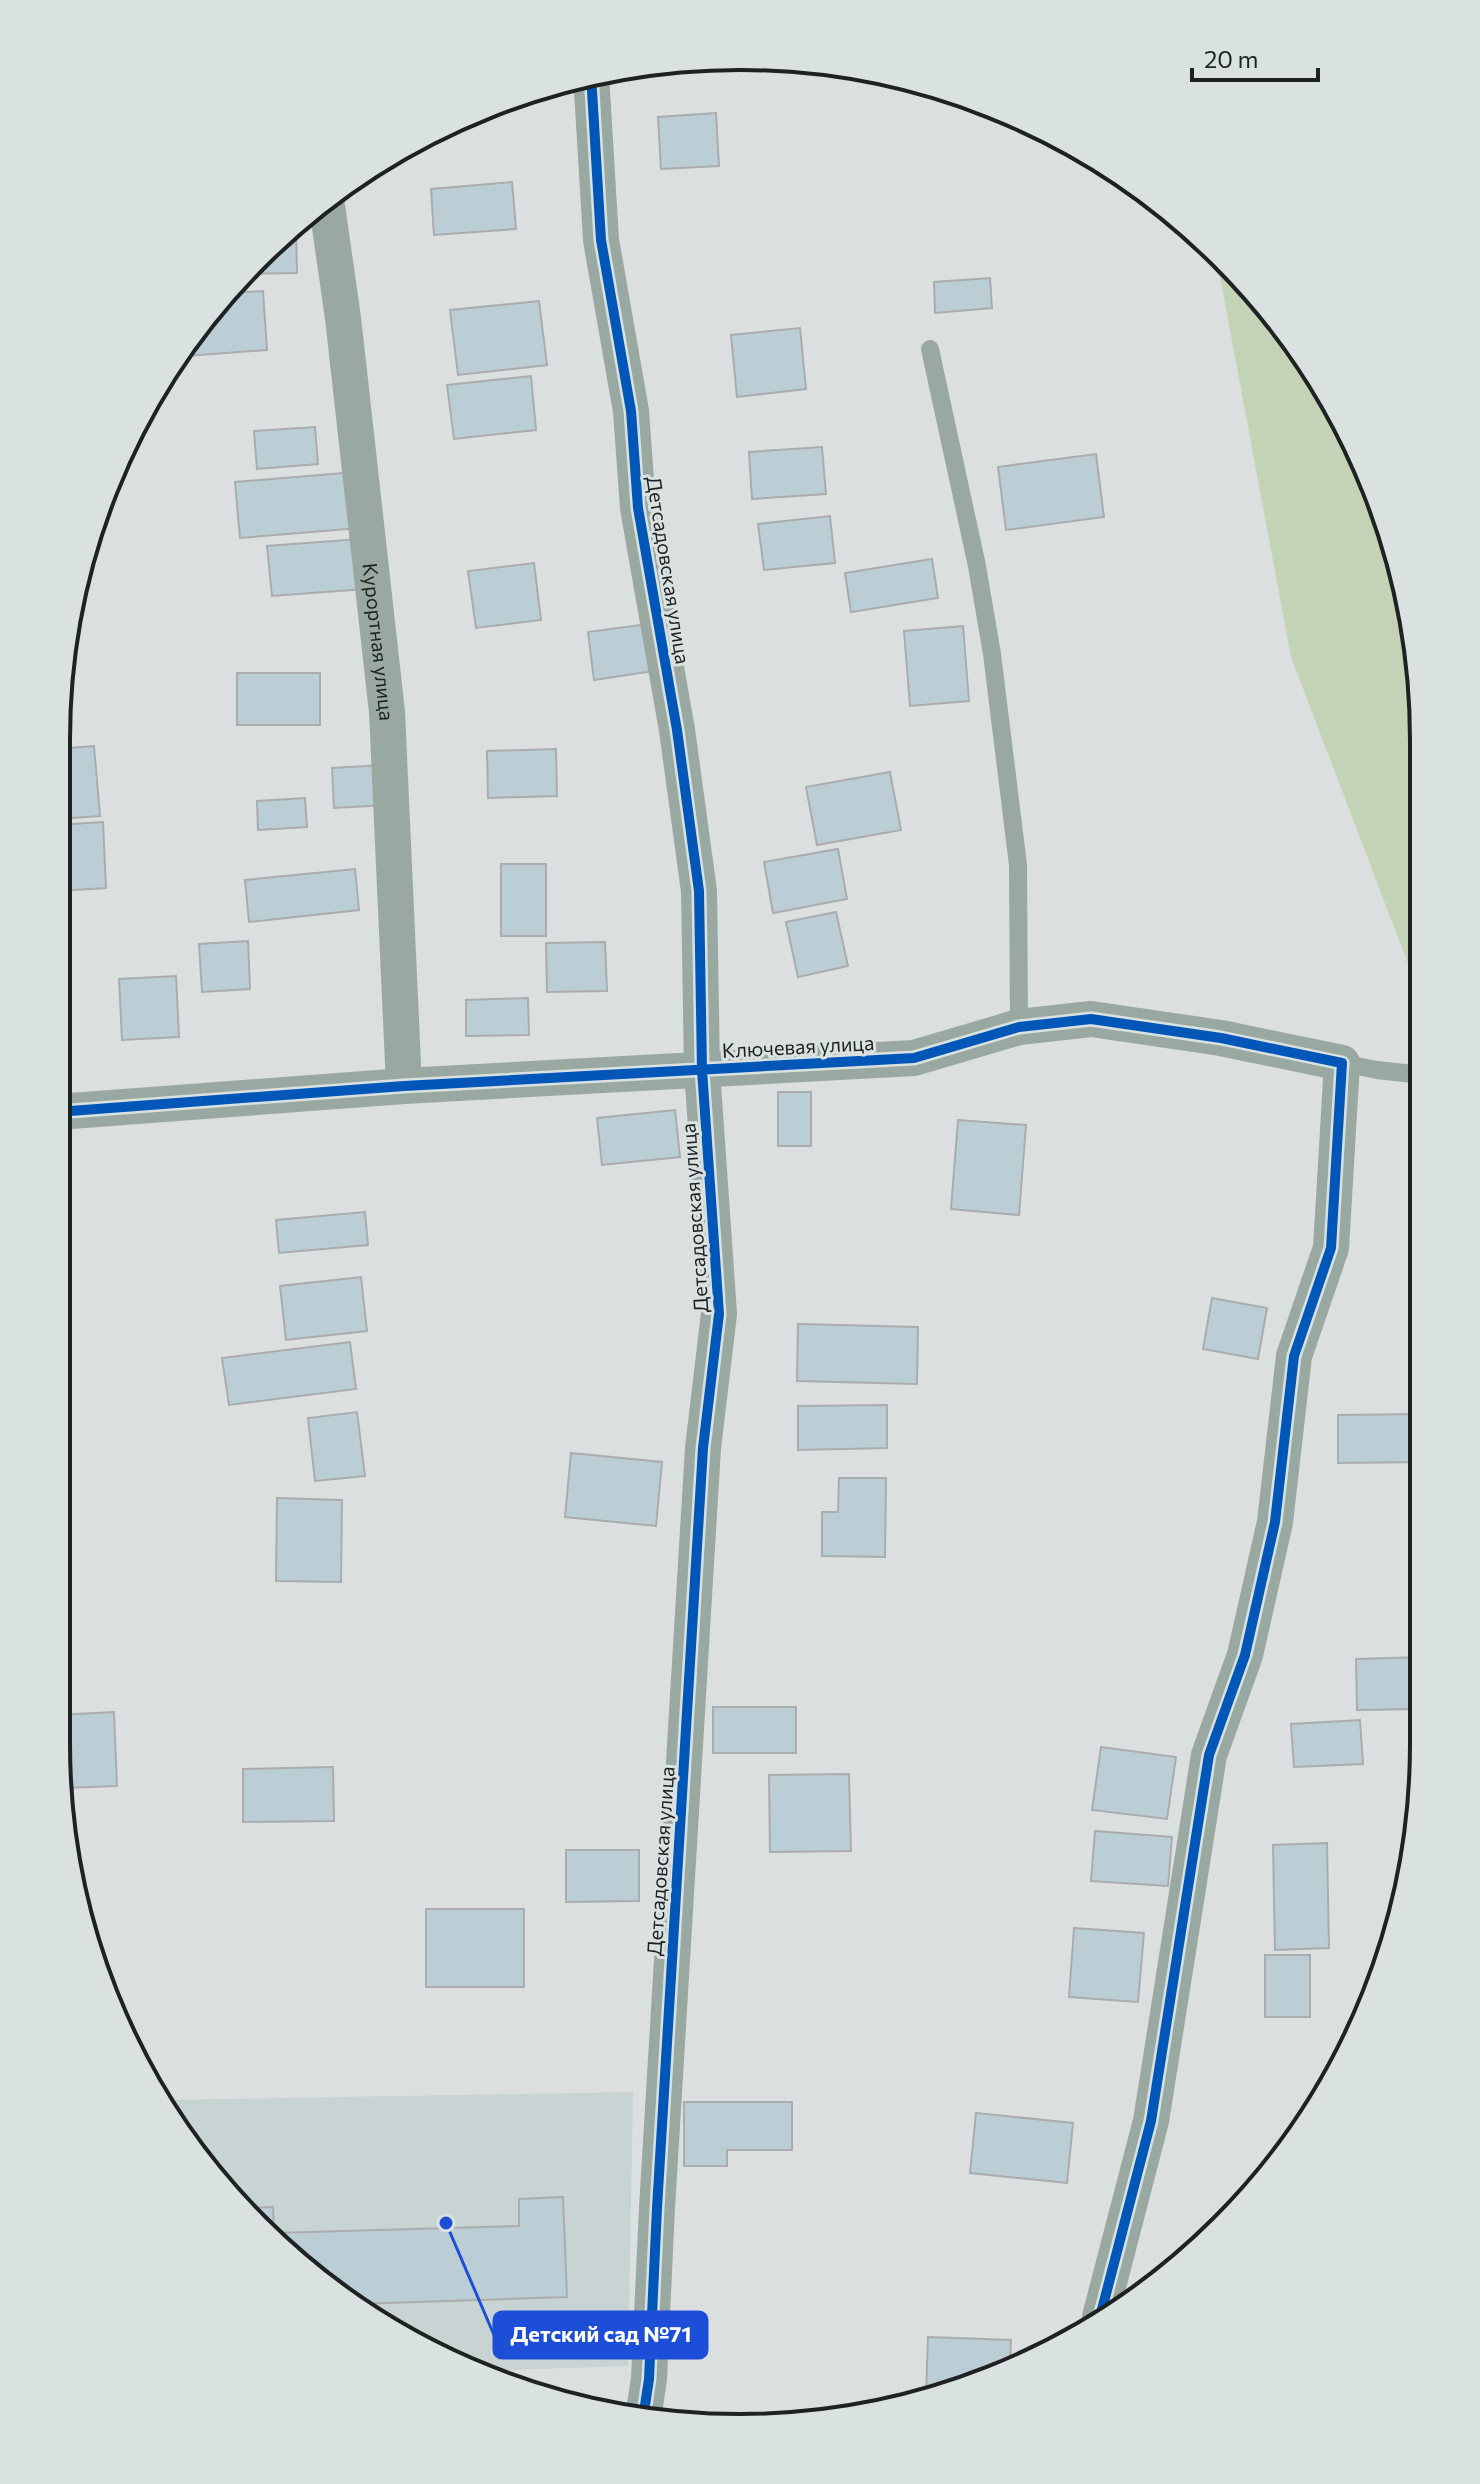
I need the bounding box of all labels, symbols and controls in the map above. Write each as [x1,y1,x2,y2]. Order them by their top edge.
scale bar [1192,32,1318,82]
text: 20 m [1204,44,1258,73]
street label: Детсадовская улица [642,474,696,666]
street label: Курортная улица [358,562,399,721]
street label: Ключевая улица [721,1030,875,1062]
street label: Детсадовская улица [675,1122,713,1314]
street label: Детсадовская улица [641,1765,679,1957]
callout: Детский сад №71 [494,2312,707,2358]
text: Детский сад №71 [511,2320,691,2347]

